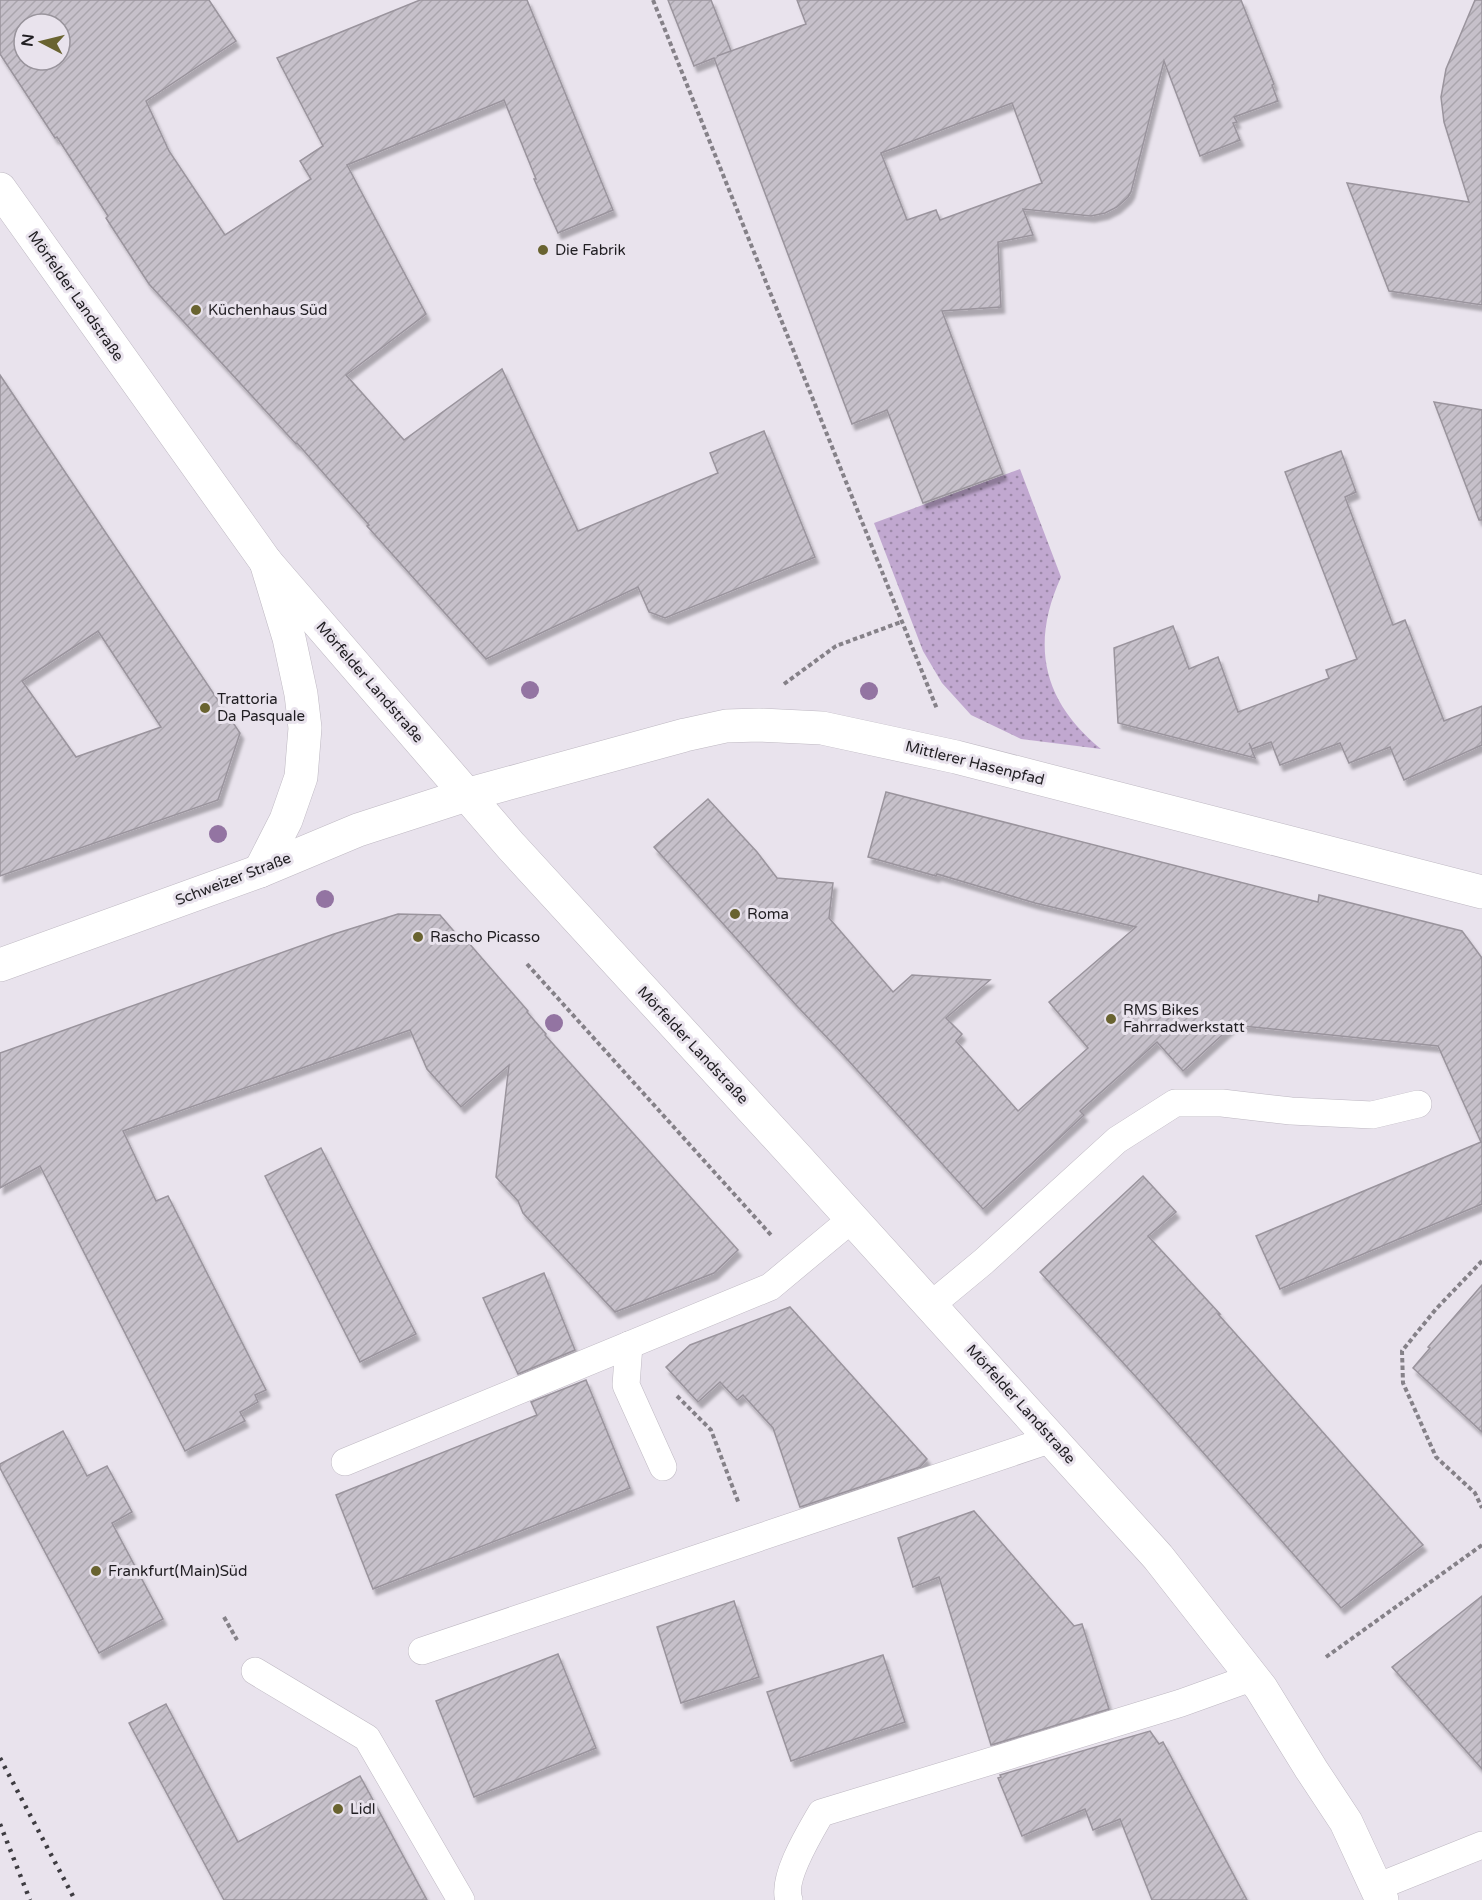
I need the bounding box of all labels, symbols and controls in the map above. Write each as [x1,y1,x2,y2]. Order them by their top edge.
north arrow [12,12,72,72]
text: N [17,33,39,48]
street label: Mörfelder Landstraße [24,228,128,364]
place label: Die Fabrik [555,241,626,259]
marker: Die Fabrik [536,243,550,257]
place label: Küchenhaus Süd [208,301,327,319]
marker: Küchenhaus Süd [189,303,203,317]
street label: Mörfelder Landstraße [312,618,428,746]
place label: Trattoria Da Pasquale [217,690,305,725]
marker: Trattoria Da Pasquale [198,701,212,715]
street label: Mittlerer Hasenpfad [904,737,1046,789]
street label: Schweizer Straße [173,849,293,909]
place label: Roma [747,905,789,923]
marker: Roma [728,907,742,921]
place label: Rascho Picasso [430,928,540,946]
marker: Rascho Picasso [411,930,425,944]
street label: Mörfelder Landstraße [634,982,752,1108]
place label: RMS Bikes Fahrradwerkstatt [1123,1001,1245,1036]
marker: RMS Bikes Fahrradwerkstatt [1104,1012,1118,1026]
street label: Mörfelder Landstraße [963,1341,1079,1467]
place label: Frankfurt(Main)Süd [108,1562,247,1580]
marker: Frankfurt(Main)Süd [89,1564,103,1578]
place label: Lidl [350,1800,376,1818]
marker: Lidl [331,1802,345,1816]

